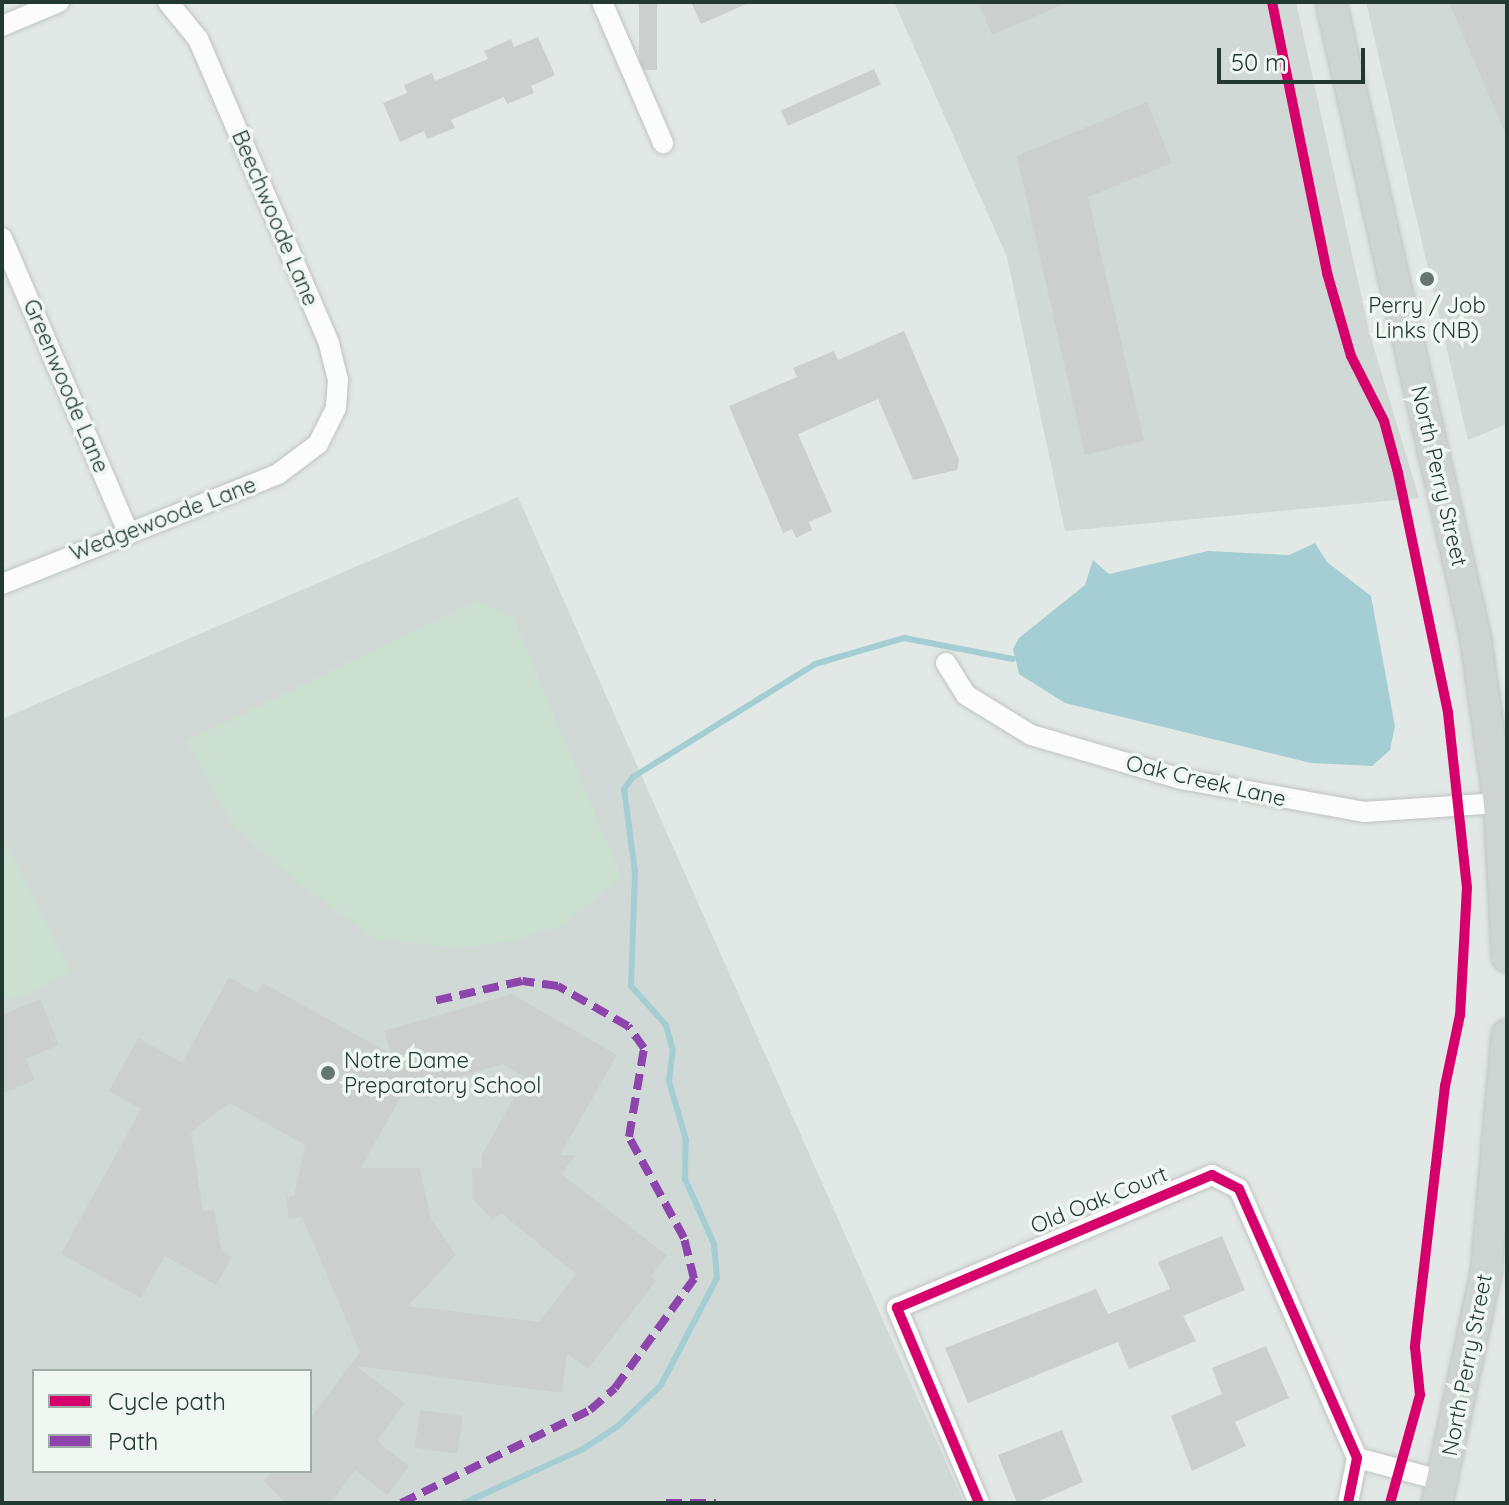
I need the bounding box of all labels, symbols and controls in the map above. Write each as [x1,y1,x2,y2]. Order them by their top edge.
scale bar [1221,32,1369,82]
text: 50 m [1231,47,1287,77]
street label: Beechwoode Lane [226,126,324,310]
marker: Perry / Job Links (NB) [1418,270,1436,288]
place label: Perry / Job Links (NB) [1368,292,1486,344]
street label: Greenwoode Lane [18,295,114,477]
street label: North Perry Street [1405,383,1473,569]
street label: Wedgewoode Lane [66,471,260,567]
street label: Oak Creek Lane [1124,750,1288,812]
place label: Notre Dame Preparatory School [344,1047,541,1098]
marker: Notre Dame Preparatory School [319,1064,337,1082]
street label: Old Oak Court [1027,1161,1171,1239]
street label: North Perry Street [1436,1272,1498,1458]
legend [32,1369,312,1473]
text: Cycle path [108,1386,226,1416]
text: Path [108,1426,159,1456]

